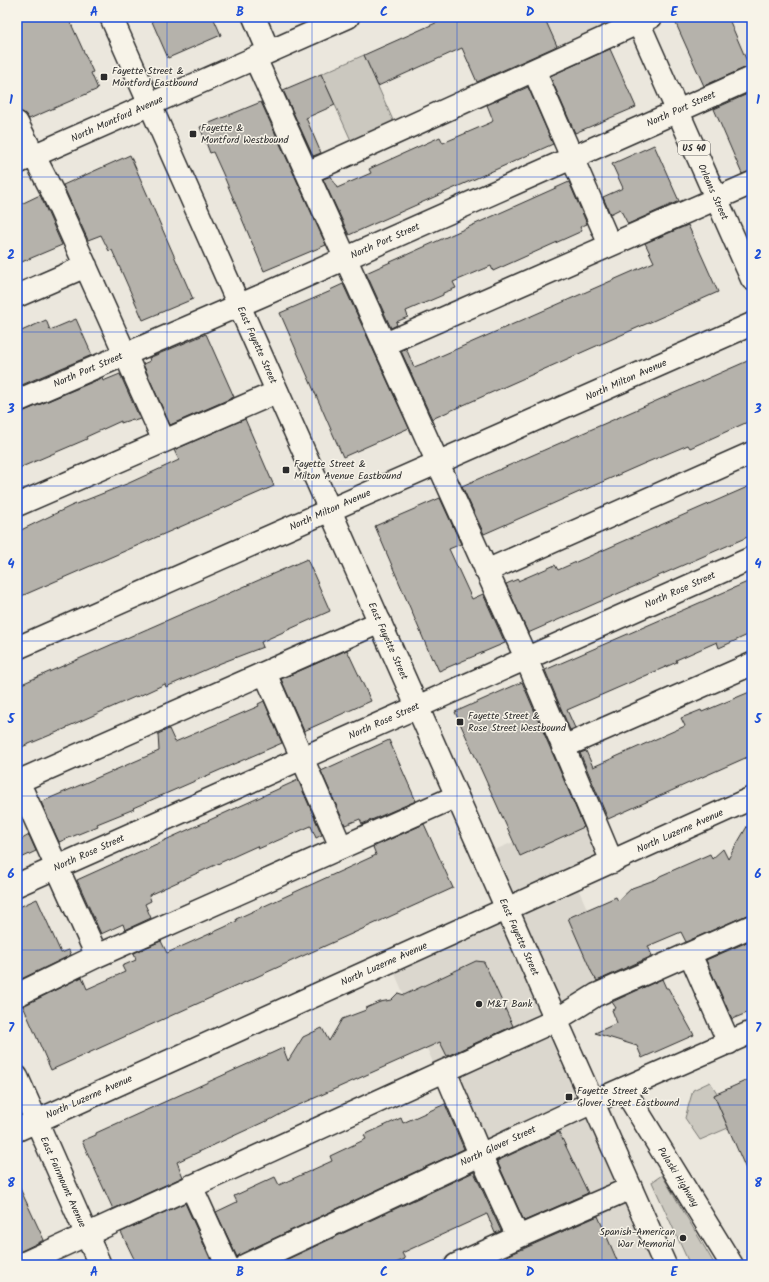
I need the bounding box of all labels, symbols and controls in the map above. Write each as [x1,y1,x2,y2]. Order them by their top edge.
text: A [90,2,98,23]
text: B [236,2,244,23]
text: C [380,2,388,23]
text: D [526,2,535,23]
text: E [670,2,678,23]
place label: Fayette Street & Montford Eastbound [112,63,199,91]
marker: Fayette Street & Montford Eastbound [99,72,109,82]
street label: North Port Street [644,87,718,131]
text: 1 [9,90,13,111]
text: 1 [756,90,760,111]
street label: North Montford Avenue [68,91,166,147]
place label: Fayette & Montford Westbound [201,120,290,148]
marker: Fayette & Montford Westbound [188,129,198,139]
road number: US 40 [678,141,710,155]
street label: Orleans Street [693,161,733,223]
street label: North Port Street [348,219,422,263]
text: 2 [7,245,15,266]
text: 2 [754,245,762,266]
street label: East Fayette Street [233,304,281,386]
street label: North Port Street [51,348,125,392]
street label: North Milton Avenue [583,355,670,405]
text: 3 [6,399,15,420]
text: 3 [753,399,762,420]
place label: Fayette Street & Milton Avenue Eastbound [294,456,402,484]
marker: Fayette Street & Milton Avenue Eastbound [281,465,291,475]
street label: North Milton Avenue [287,485,374,535]
text: 4 [7,554,15,575]
text: 4 [754,554,762,575]
street label: North Rose Street [642,567,718,613]
street label: East Fayette Street [364,600,412,682]
street label: North Rose Street [346,698,422,744]
place label: Fayette Street & Rose Street Westbound [468,708,567,736]
text: 5 [7,709,16,730]
text: 5 [754,709,763,730]
marker: Fayette Street & Rose Street Westbound [455,717,465,727]
street label: North Luzerne Avenue [634,804,726,857]
street label: North Rose Street [51,830,127,876]
text: 6 [7,864,15,885]
text: 6 [754,864,762,885]
street label: East Fayette Street [495,896,543,978]
street label: North Luzerne Avenue [338,937,430,990]
place label: M&T Bank [487,996,533,1012]
marker: M&T Bank [474,999,484,1009]
text: 7 [8,1018,15,1039]
text: 7 [755,1018,762,1039]
street label: North Luzerne Avenue [43,1070,135,1123]
place label: Fayette Street & Glover Street Eastbound [577,1083,680,1111]
marker: Fayette Street & Glover Street Eastbound [564,1092,574,1102]
street label: North Glover Street [457,1121,539,1171]
street label: East Fairmount Avenue [36,1134,90,1231]
street label: Pulaski Highway [653,1144,703,1210]
text: 8 [7,1173,15,1194]
text: 8 [754,1173,762,1194]
place label: Spanish-American War Memorial [600,1224,676,1252]
marker: Spanish-American War Memorial [678,1233,688,1243]
text: A [90,1262,98,1282]
text: B [236,1262,244,1282]
text: C [380,1262,388,1282]
text: D [526,1262,535,1282]
text: E [670,1262,678,1282]

